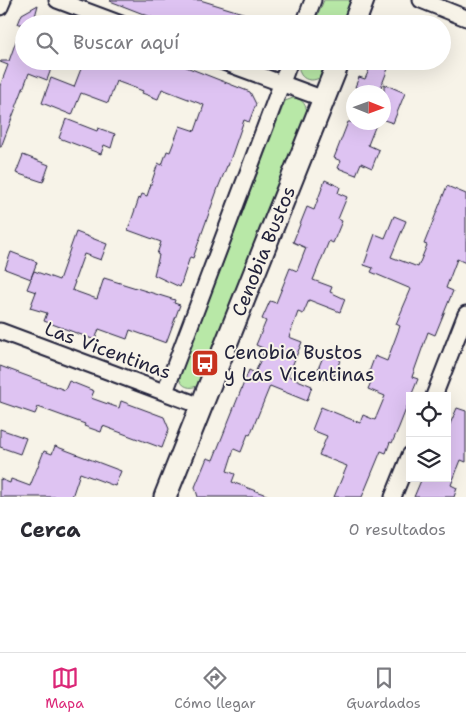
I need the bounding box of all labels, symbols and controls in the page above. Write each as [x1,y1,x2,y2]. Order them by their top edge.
search box [15,15,451,70]
icon: search [33,29,61,57]
text: Buscar aquí [73,30,179,55]
north arrow [346,85,391,130]
street label: Cenobia Bustos [226,182,301,320]
street label: Las Vicentinas [41,316,175,385]
place label: Cenobia Bustos y Las Vicentinas [224,340,374,387]
bus stop icon: Cenobia Bustos y Las Vicentinas [190,348,220,378]
map controls [406,392,451,482]
button: locate [406,392,451,437]
button: layers [406,437,451,482]
text: Cerca [20,516,81,544]
text: 0 resultados [348,519,446,540]
tab: Mapa [45,664,84,712]
tab: Cómo llegar [174,664,256,712]
tab: Guardados [346,664,421,712]

